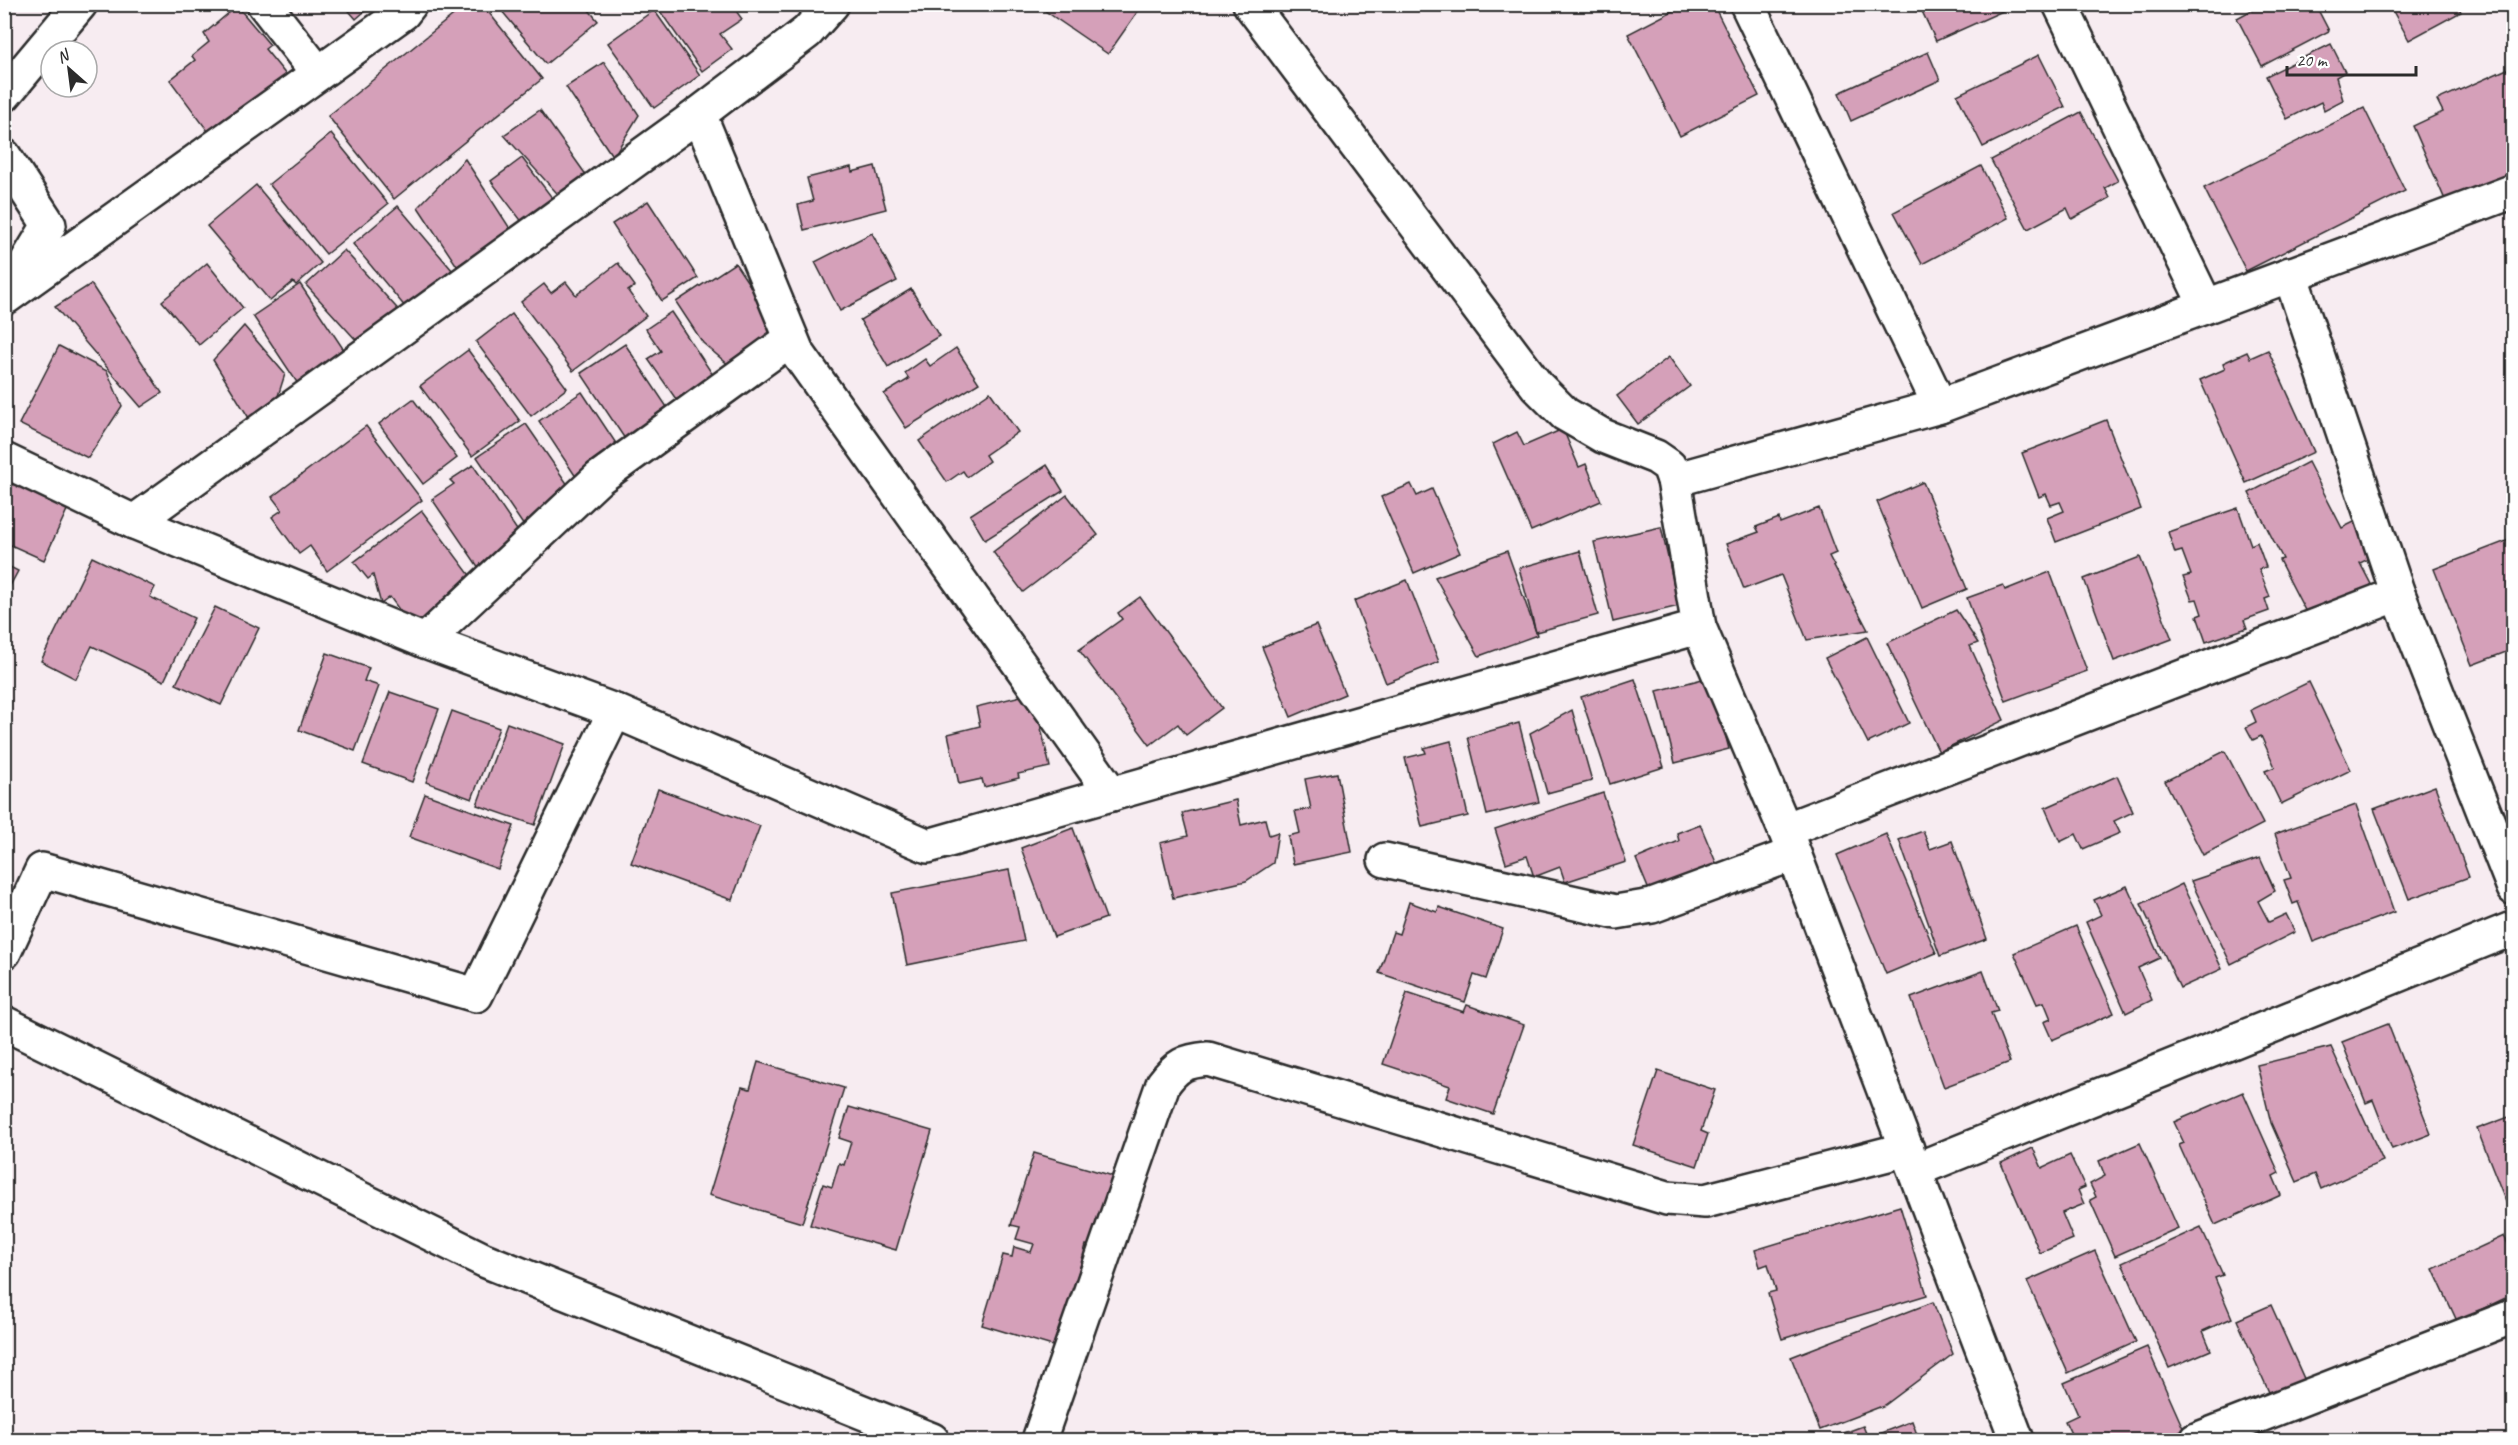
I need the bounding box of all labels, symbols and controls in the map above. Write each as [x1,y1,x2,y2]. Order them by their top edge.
north arrow [39,39,99,99]
scale bar [2287,39,2416,77]
text: N [53,44,74,68]
text: 20 m [2296,49,2329,71]

